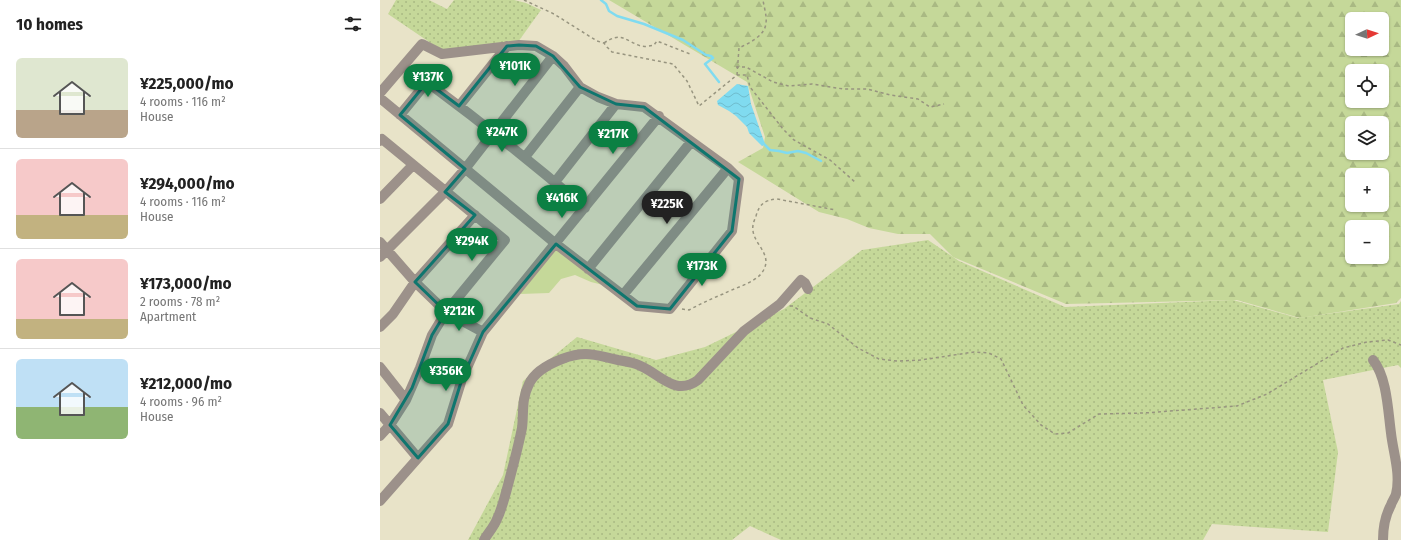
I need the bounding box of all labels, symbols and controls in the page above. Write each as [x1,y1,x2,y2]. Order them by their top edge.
north arrow [1345,12,1389,56]
map controls [1345,12,1389,264]
icon: filters [342,13,364,35]
text: 10 homes [16,14,83,35]
pin: ¥101K [487,53,543,87]
text: ¥101K [499,58,531,73]
pin: ¥137K [400,64,456,98]
button: locate [1345,64,1389,108]
text: ¥137K [412,69,444,84]
text: ¥225,000/mo [140,73,234,94]
icon: home [48,74,96,122]
text: 4 rooms · 116 m² [140,94,226,109]
text: House [140,109,174,124]
button: layers [1345,116,1389,160]
pin: ¥247K [474,119,530,153]
pin: ¥217K [585,121,641,155]
text: ¥247K [486,124,518,139]
text: ¥217K [598,126,628,141]
button: + [1345,168,1389,212]
text: ¥294,000/mo [140,173,235,194]
icon: home [48,175,96,223]
pin: ¥416K [534,185,590,219]
text: ¥416K [546,190,578,205]
pin: ¥225K [639,191,695,225]
text: 4 rooms · 116 m² [140,194,226,209]
text: ¥225K [651,196,683,211]
text: House [140,209,174,224]
button: − [1345,220,1389,264]
pin: ¥294K [444,228,500,262]
text: ¥294K [455,233,489,248]
pin: ¥173K [674,253,730,287]
text: ¥173K [686,258,718,273]
text: ¥173,000/mo [140,273,232,294]
icon: home [48,275,96,323]
text: 2 rooms · 78 m² [140,294,220,309]
pin: ¥212K [431,298,487,332]
text: ¥212K [443,303,475,318]
text: Apartment [140,309,196,324]
pin: ¥356K [418,358,474,392]
text: ¥356K [429,363,463,378]
text: ¥212,000/mo [140,373,232,394]
icon: home [48,375,96,423]
text: 4 rooms · 96 m² [140,394,222,409]
text: House [140,409,174,424]

